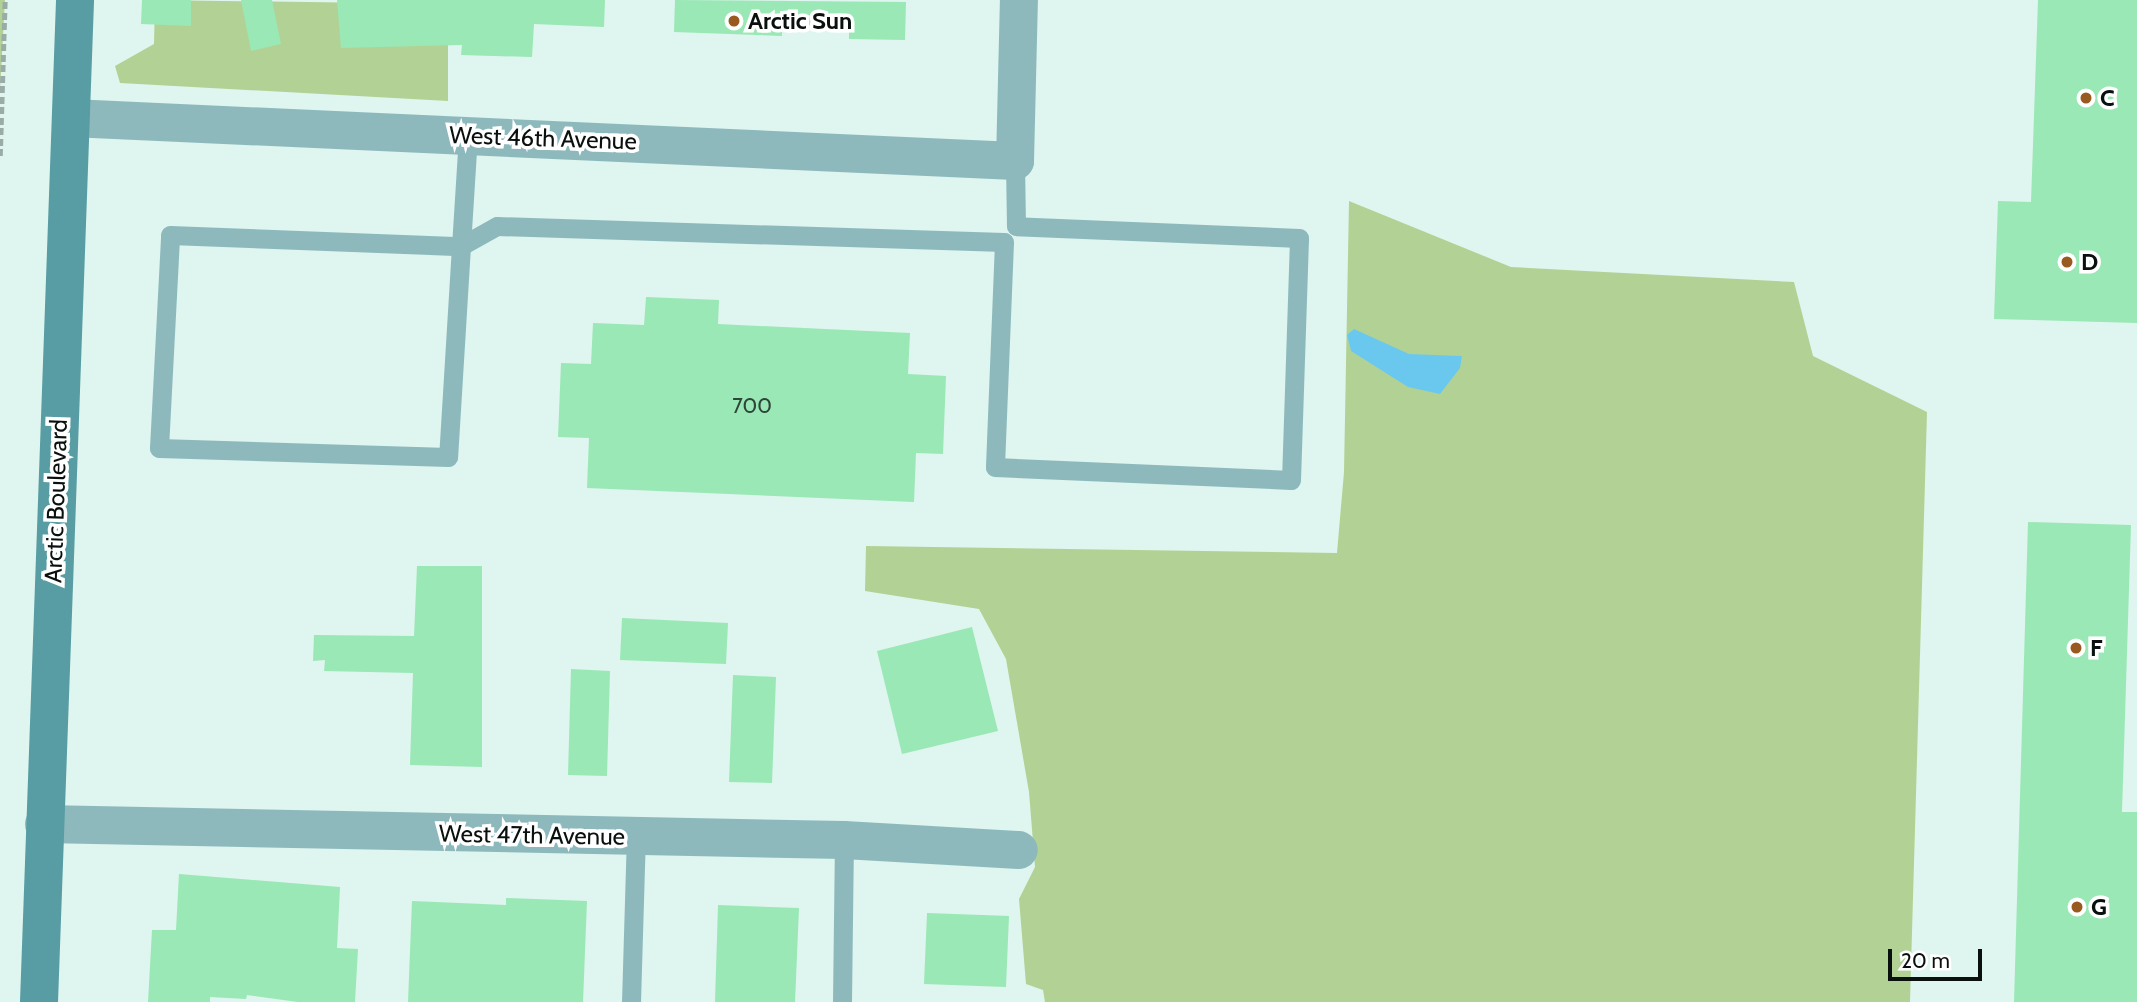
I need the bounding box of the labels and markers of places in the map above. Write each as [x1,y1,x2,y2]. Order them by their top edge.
place label: Arctic Sun [748,7,852,35]
marker: Arctic Sun [726,13,742,29]
place label: C [2100,84,2115,112]
marker: C [2078,90,2094,106]
place label: D [2081,248,2098,276]
marker: D [2059,254,2075,270]
place label: F [2090,634,2103,662]
marker: F [2068,640,2084,656]
place label: G [2091,893,2107,921]
marker: G [2069,899,2085,915]

